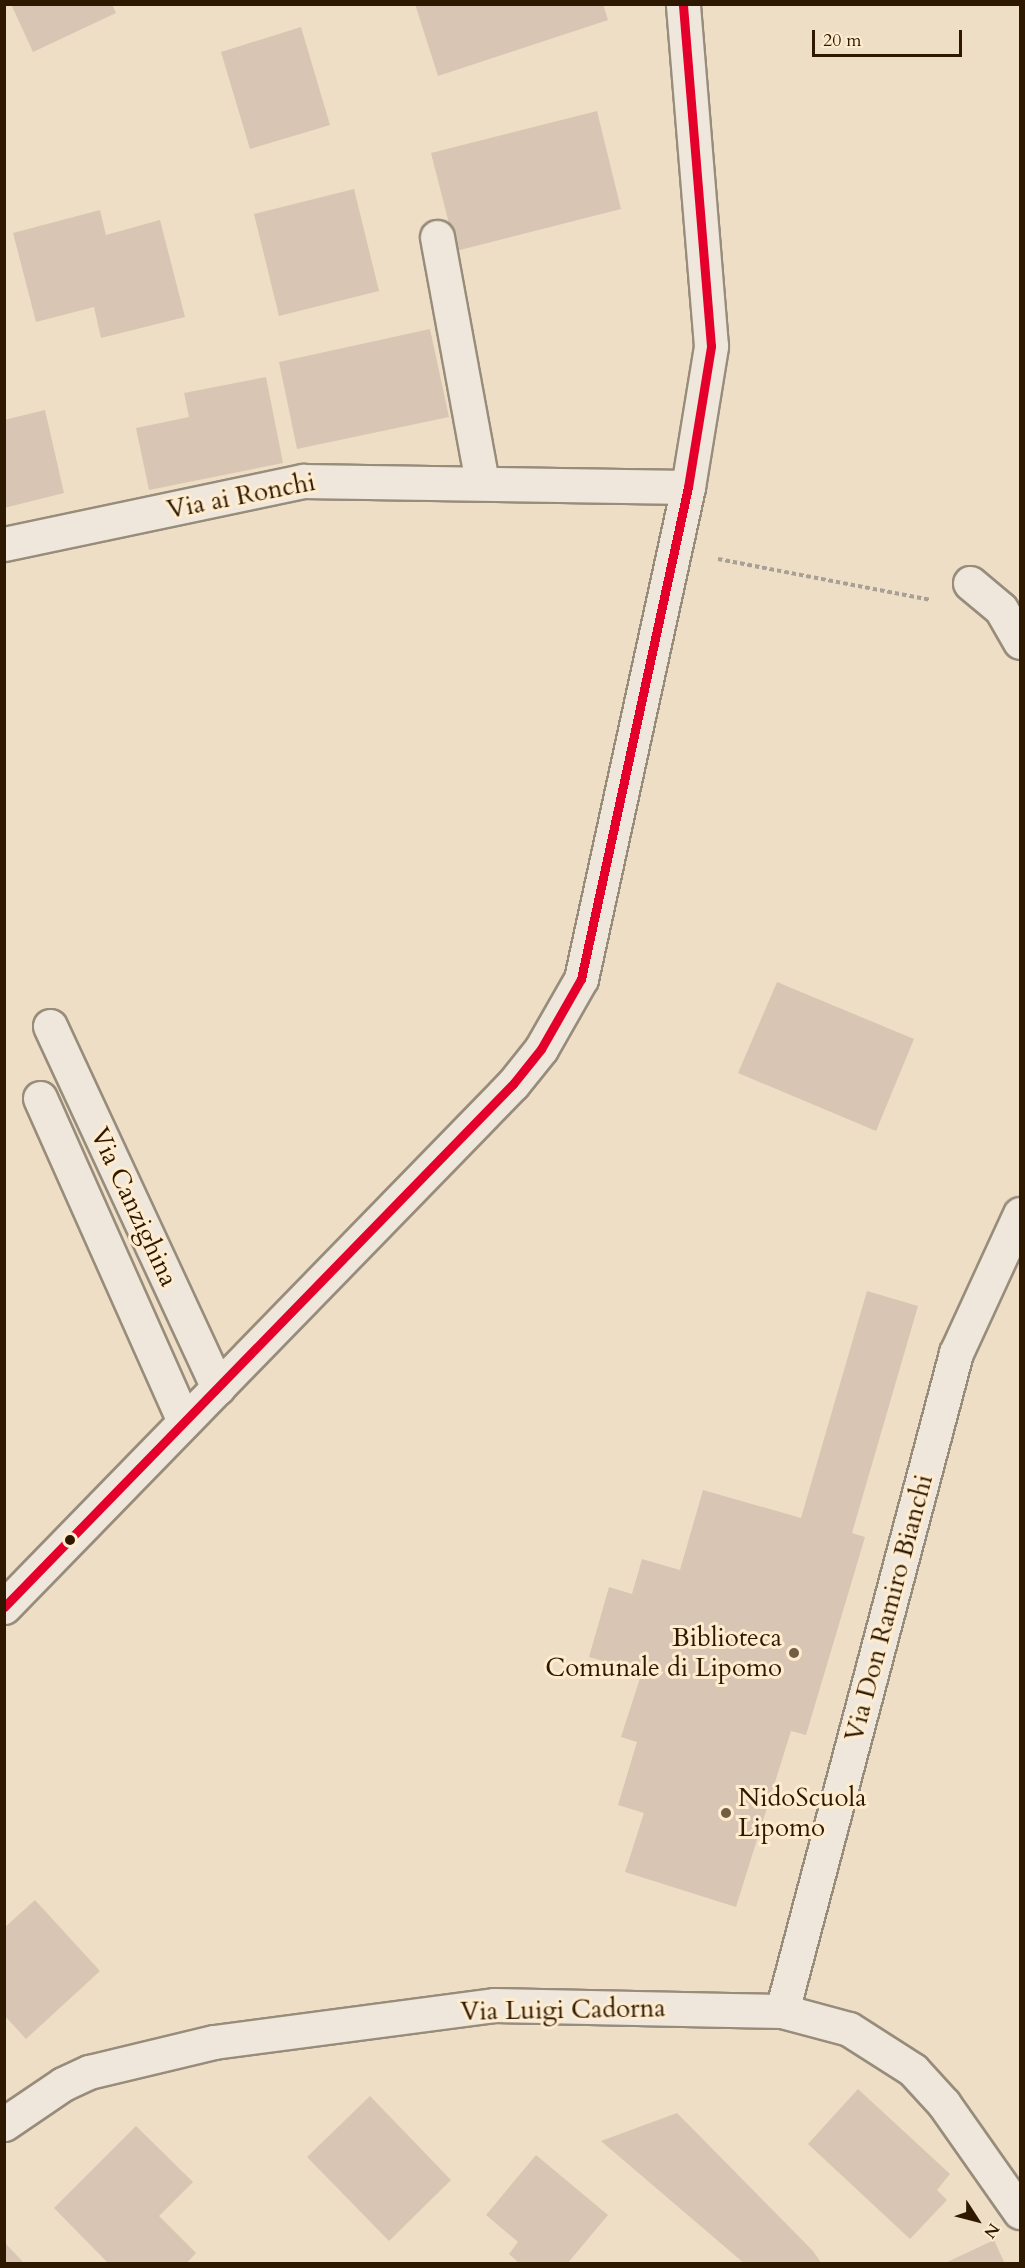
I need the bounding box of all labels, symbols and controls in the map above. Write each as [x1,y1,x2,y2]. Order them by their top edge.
scale bar [815,18,965,56]
text: 20 m [823,28,862,53]
street label: Via ai Ronchi [164,466,318,526]
street label: Via Canzighina [84,1123,184,1291]
street label: Via Don Ramiro Bianchi [838,1471,940,1745]
unlabelled marker [64,1534,76,1546]
place label: Biblioteca Comunale di Lipomo [545,1622,782,1684]
marker: Biblioteca Comunale di Lipomo [787,1646,801,1660]
place label: NidoScuola Lipomo [738,1782,866,1844]
marker: NidoScuola Lipomo [719,1806,733,1820]
street label: Via Luigi Cadorna [460,1993,666,2027]
north arrow [947,2190,1007,2250]
text: N [979,2218,1005,2243]

